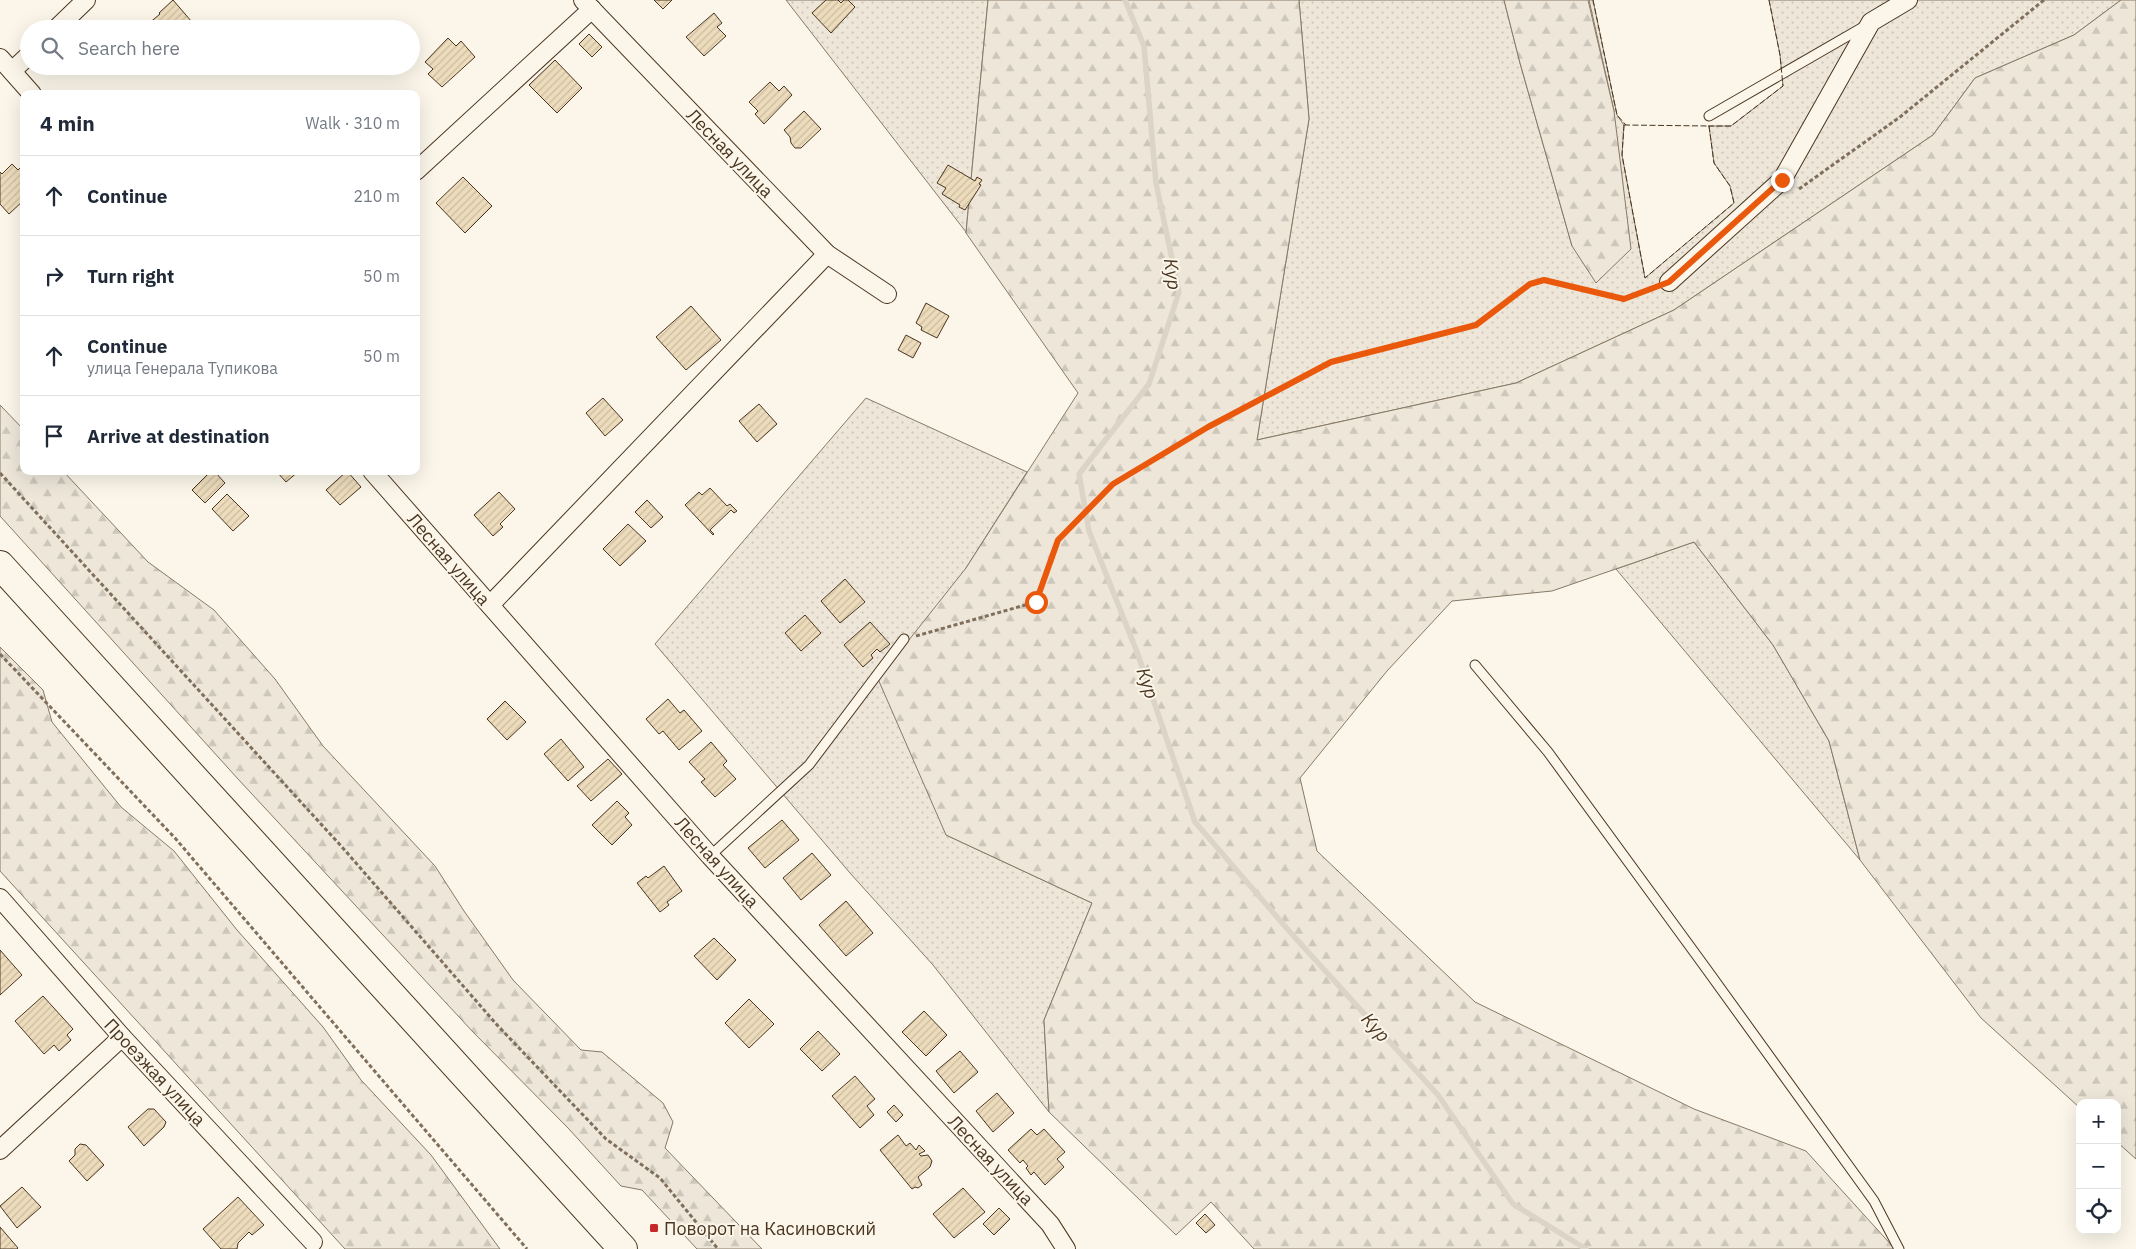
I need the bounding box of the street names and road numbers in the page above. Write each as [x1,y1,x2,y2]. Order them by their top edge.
street label: Лесная улица [682,104,779,203]
street label: Лесная улица [403,508,496,610]
street label: Лесная улица [670,812,764,913]
street label: Проезжая улица [99,1013,211,1131]
street label: Лесная улица [943,1110,1039,1210]

